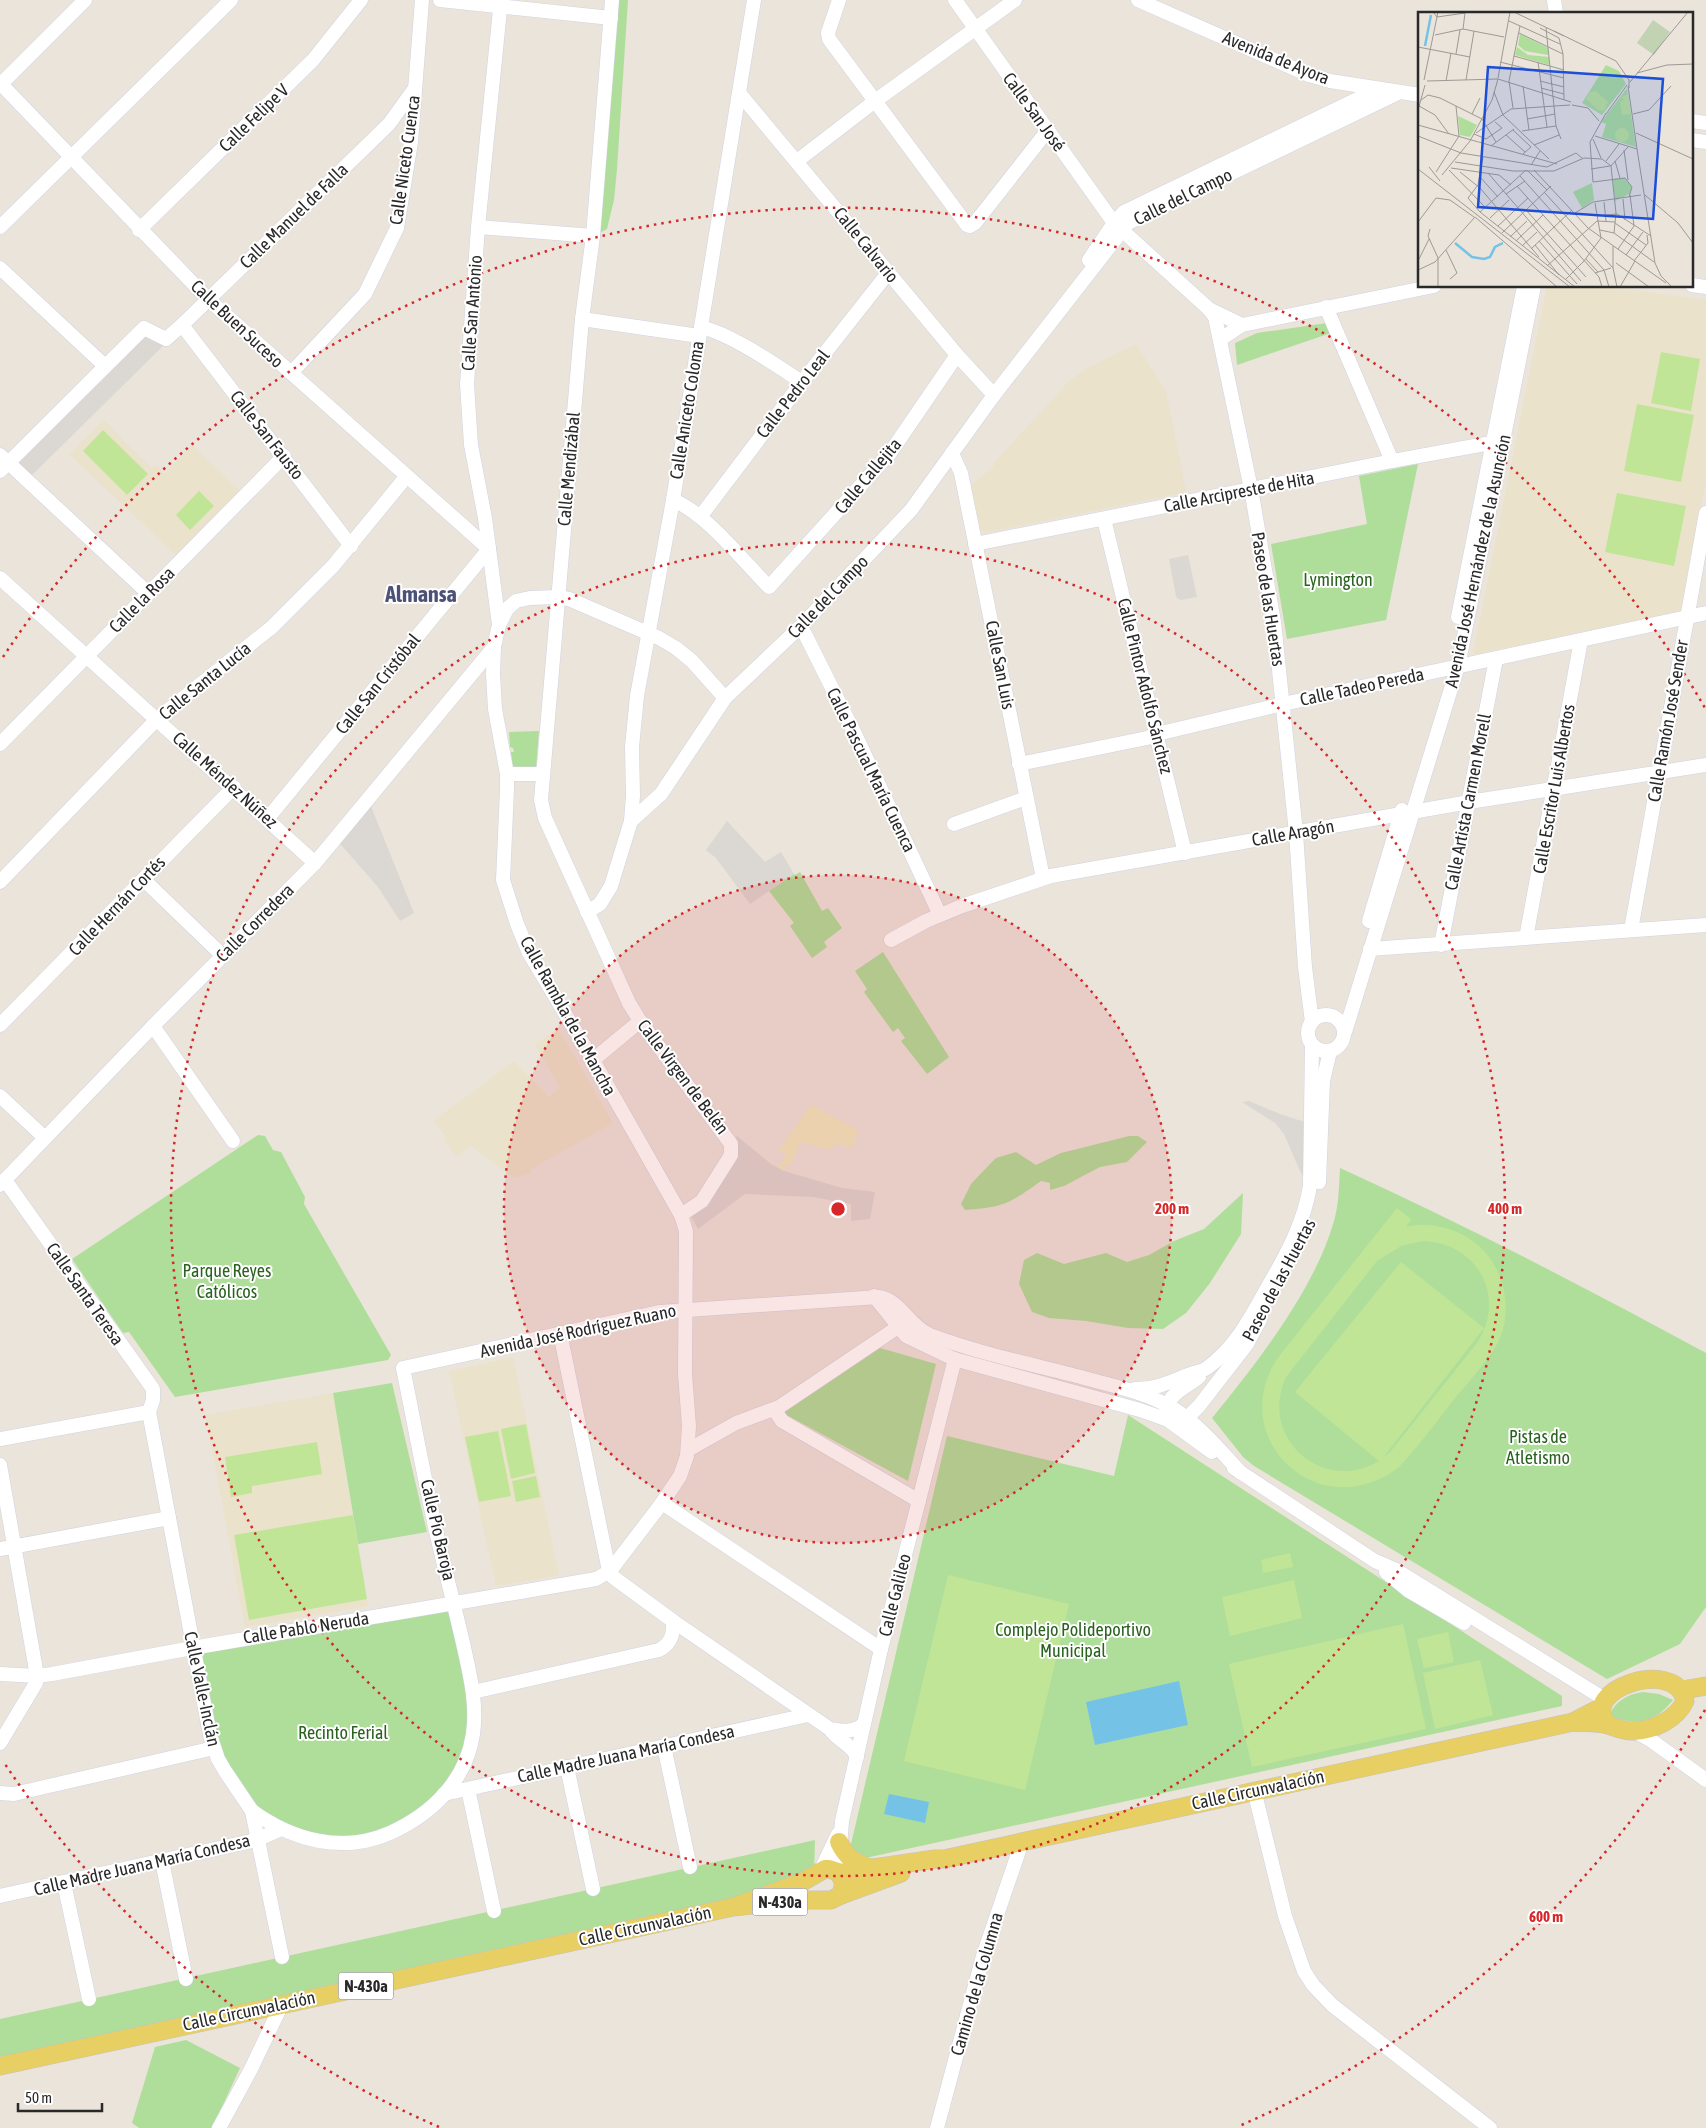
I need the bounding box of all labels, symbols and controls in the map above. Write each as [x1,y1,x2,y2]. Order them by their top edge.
inset map [1418,12,1694,288]
street label: Avenida de Ayora [1220,27,1333,89]
street label: Calle San José [999,68,1070,155]
street label: Calle Felipe V [215,79,293,156]
street label: Calle Niceto Cuenca [385,94,424,226]
street label: Calle Manuel de Falla [235,159,352,273]
street label: Calle del Campo [1130,164,1235,229]
street label: Calle Calvario [830,203,903,287]
street label: Calle San Antonio [457,254,486,372]
street label: Calle Buen Suceso [187,275,288,372]
street label: Calle Aniceto Coloma [665,339,708,481]
street label: Calle Pedro Leal [752,345,834,442]
street label: Calle San Fausto [226,386,309,483]
street label: Calle Mendizábal [553,411,584,527]
street label: Avenida José Hernández de la Asunción [1440,432,1515,689]
street label: Calle Callejita [830,434,905,518]
street label: Calle Arcipreste de Hita [1162,467,1316,516]
street label: Paseo de las Huertas [1248,530,1289,668]
street label: Calle del Campo [783,551,872,642]
street label: Calle la Rosa [104,562,179,637]
park label: Lymington [1303,569,1373,590]
district label: Almansa [384,581,457,607]
street label: Calle Pintor Adolfo Sánchez [1113,596,1178,776]
street label: Calle San Luis [982,619,1019,711]
street label: Calle San Cristóbal [331,629,425,738]
street label: Calle Santa Lucía [155,637,255,724]
street label: Calle Ramón José Sender [1643,638,1692,804]
street label: Calle Tadeo Pereda [1298,663,1426,710]
street label: Calle Pascual María Cuenca [823,684,920,855]
street label: Calle Escritor Luis Albertos [1528,703,1579,875]
street label: Calle Artista Carmen Morell [1440,711,1495,892]
street label: Calle Méndez Núñez [169,727,282,833]
street label: Calle Aragón [1250,815,1336,850]
street label: Calle Hernán Cortés [64,852,169,960]
street label: Calle Corredera [211,879,298,966]
street label: Calle Rambla de la Mancha [516,933,621,1099]
street label: Calle Virgen de Belén [633,1015,733,1138]
centre of rings [829,1200,847,1218]
text: 200 m [1155,1200,1189,1217]
text: 400 m [1487,1200,1522,1217]
street label: Paseo de las Huertas [1237,1215,1320,1345]
street label: Calle Santa Teresa [42,1238,129,1349]
park label: Parque Reyes Católicos [183,1260,271,1302]
street label: Avenida José Rodríguez Ruano [478,1299,678,1362]
park label: Pistas de Atletismo [1506,1426,1570,1468]
street label: Calle Pío Baroja [417,1477,460,1583]
street label: Calle Galileo [874,1551,915,1638]
street label: Calle Pablo Neruda [242,1607,370,1648]
park label: Complejo Polideportivo Municipal [995,1619,1151,1661]
street label: Calle Valle-Inclán [180,1629,225,1748]
street label: Calle Madre Juana María Condesa [516,1720,736,1787]
park label: Recinto Ferial [298,1722,388,1743]
street label: Calle Circunvalación [1190,1765,1326,1814]
street label: Calle Madre Juana María Condesa [32,1829,252,1900]
road number: N-430a [752,1888,808,1915]
street label: Calle Circunvalación [577,1901,713,1950]
text: 600 m [1529,1908,1563,1925]
street label: Camino de la Columna [946,1910,1007,2058]
road number: N-430a [338,1972,394,2000]
street label: Calle Circunvalación [181,1986,317,2035]
scale bar [18,2080,101,2112]
text: 50 m [25,2089,52,2106]

